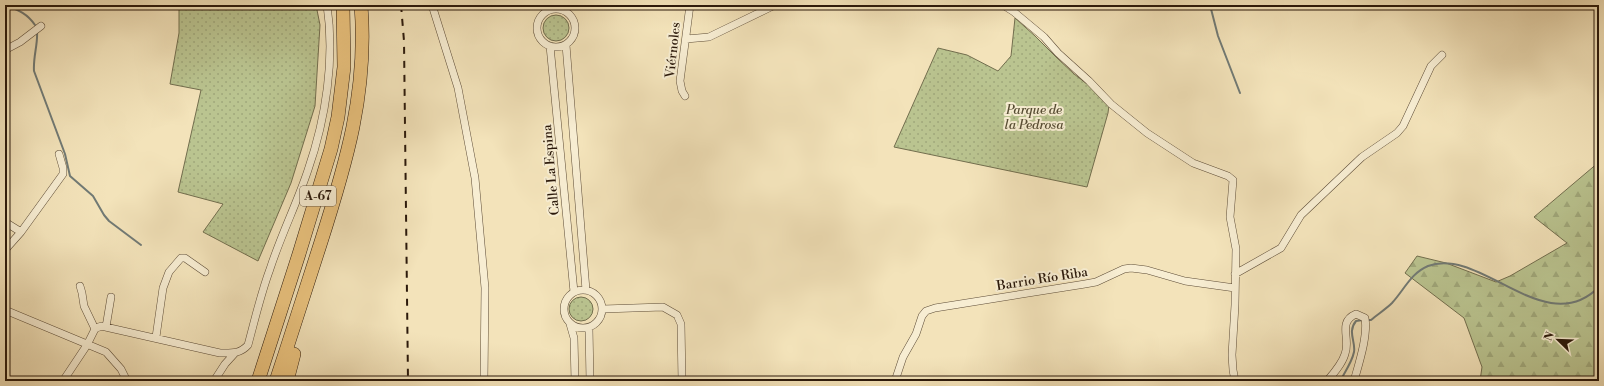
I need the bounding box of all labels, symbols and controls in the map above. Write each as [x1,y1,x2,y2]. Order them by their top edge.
street label: Viérnoles [662,21,684,80]
park label: Parque de la Pedrosa [1005,102,1064,133]
street label: Calle La Espina [539,123,563,216]
road number: A-67 [300,186,336,206]
street label: Barrio Río Riba [994,264,1089,294]
north arrow [1538,320,1578,360]
text: N [1542,329,1558,343]

